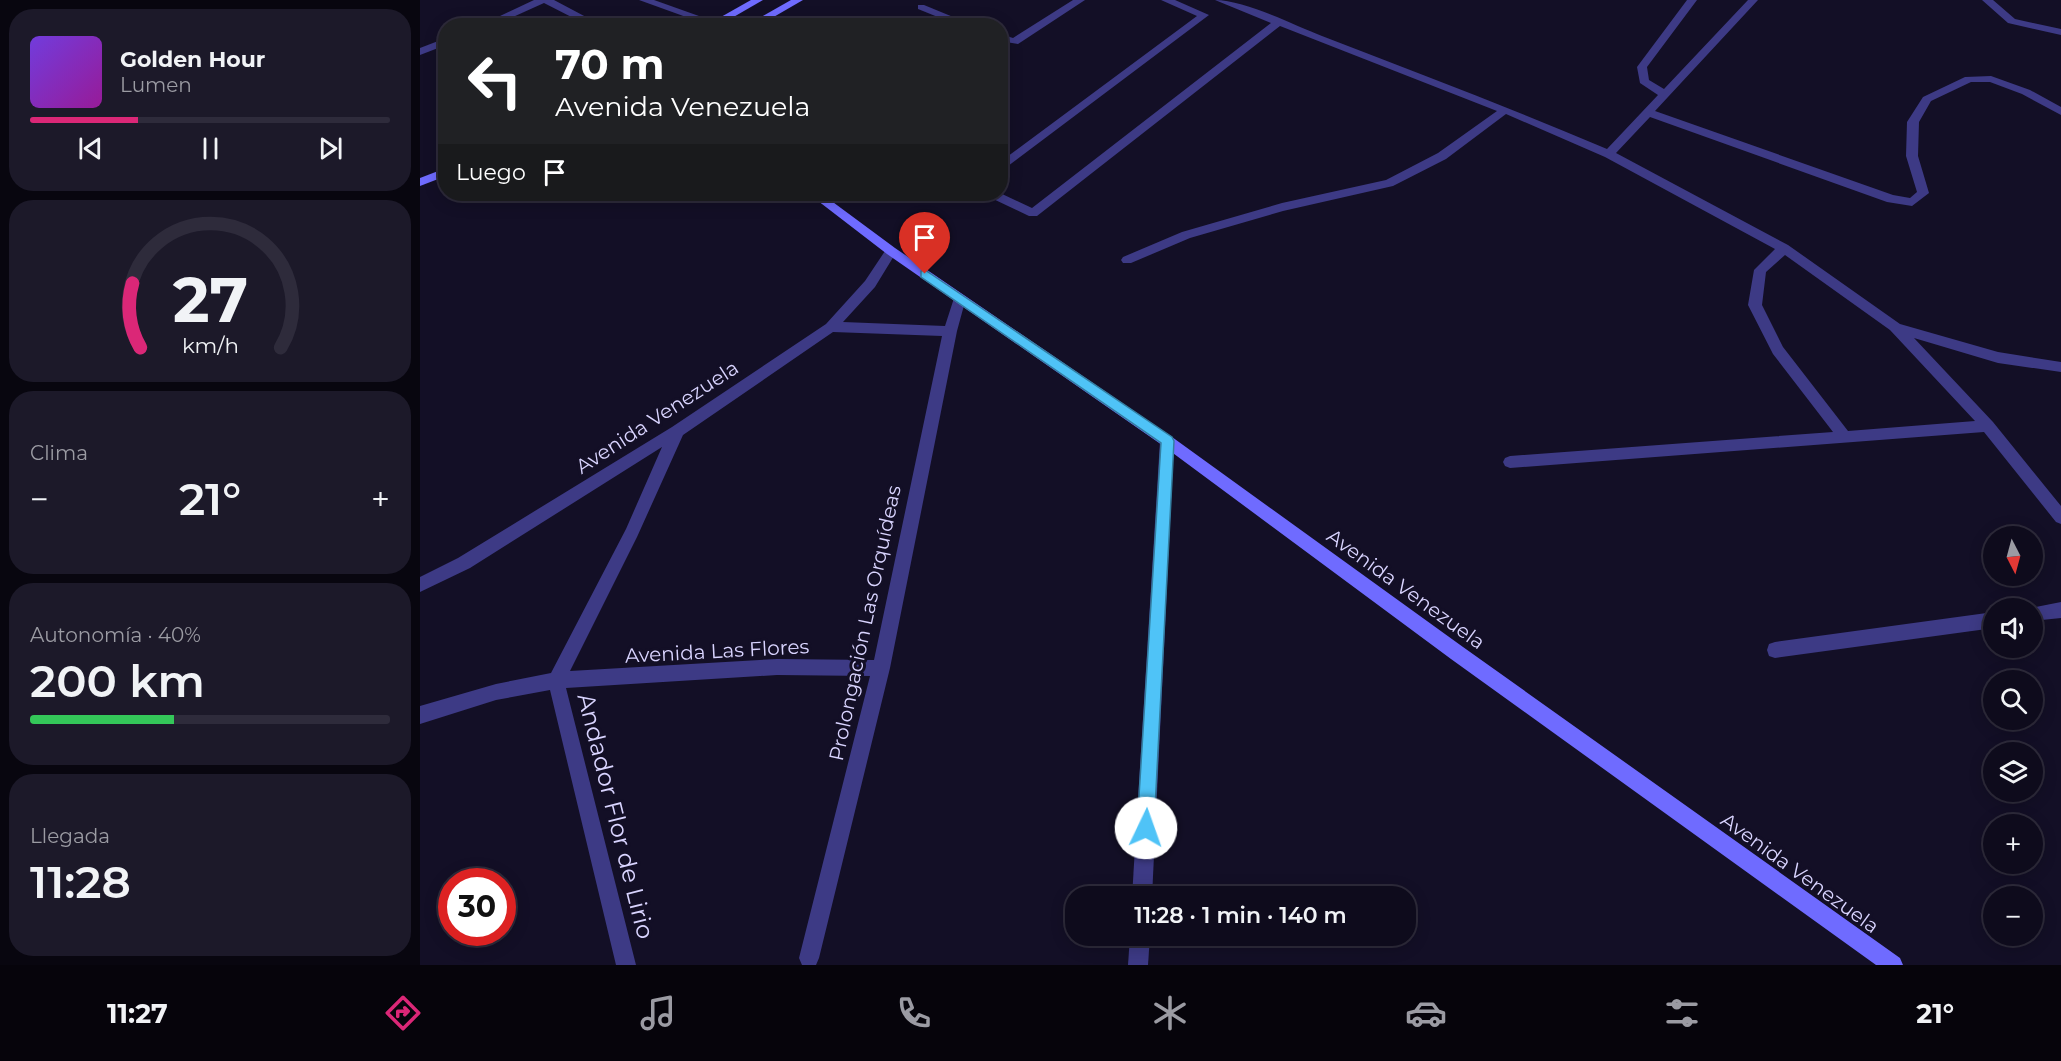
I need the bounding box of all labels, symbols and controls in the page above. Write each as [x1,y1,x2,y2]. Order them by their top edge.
text: 70 m [555,38,665,90]
icon: left [456,42,534,120]
text: Golden Hour [120,46,265,73]
text: Lumen [120,73,192,97]
text: Avenida Venezuela [555,90,811,123]
icon: previous [74,132,107,165]
icon: pause [194,132,227,165]
icon: next [314,132,347,165]
icon: arrive [538,156,571,189]
text: Luego [456,159,526,186]
pin [899,212,950,274]
icon: arrive [908,221,941,254]
text: 27 [172,262,248,338]
text: km/h [181,333,239,359]
street label: Avenida Venezuela [571,355,743,479]
text: Clima [30,441,88,465]
text: 21° [179,471,241,526]
text: − [30,479,49,519]
text: + [371,479,390,519]
street label: Prolongación Las Orquídeas [824,483,906,763]
street label: Avenida Venezuela [1322,524,1490,654]
north arrow [1983,526,2043,586]
map controls [1983,526,2043,946]
button: sound [1983,598,2043,658]
text: Autonomía · 40% [30,623,201,647]
street label: Avenida Las Flores [624,634,810,668]
text: 200 km [30,653,205,708]
button: search [1983,670,2043,730]
street label: Andador Flor de Lirio [571,690,661,942]
button: layers [1983,742,2043,802]
position arrow [1114,796,1178,860]
street label: Avenida Venezuela [1716,808,1884,938]
button: + [1983,814,2043,874]
text: Llegada [30,824,110,848]
text: 11:28 [30,854,131,909]
speed limit sign: 30 [438,868,516,946]
button: − [1983,886,2043,946]
text: 11:28 · 1 min · 140 m [1134,902,1347,929]
icon: directions [382,992,424,1034]
icon: music [637,992,679,1034]
icon: phone [893,992,935,1034]
icon: climate [1149,992,1191,1034]
icon: car [1405,992,1447,1034]
icon: filters [1661,992,1703,1034]
text: 11:27 [107,997,168,1030]
text: 21° [1916,997,1954,1030]

